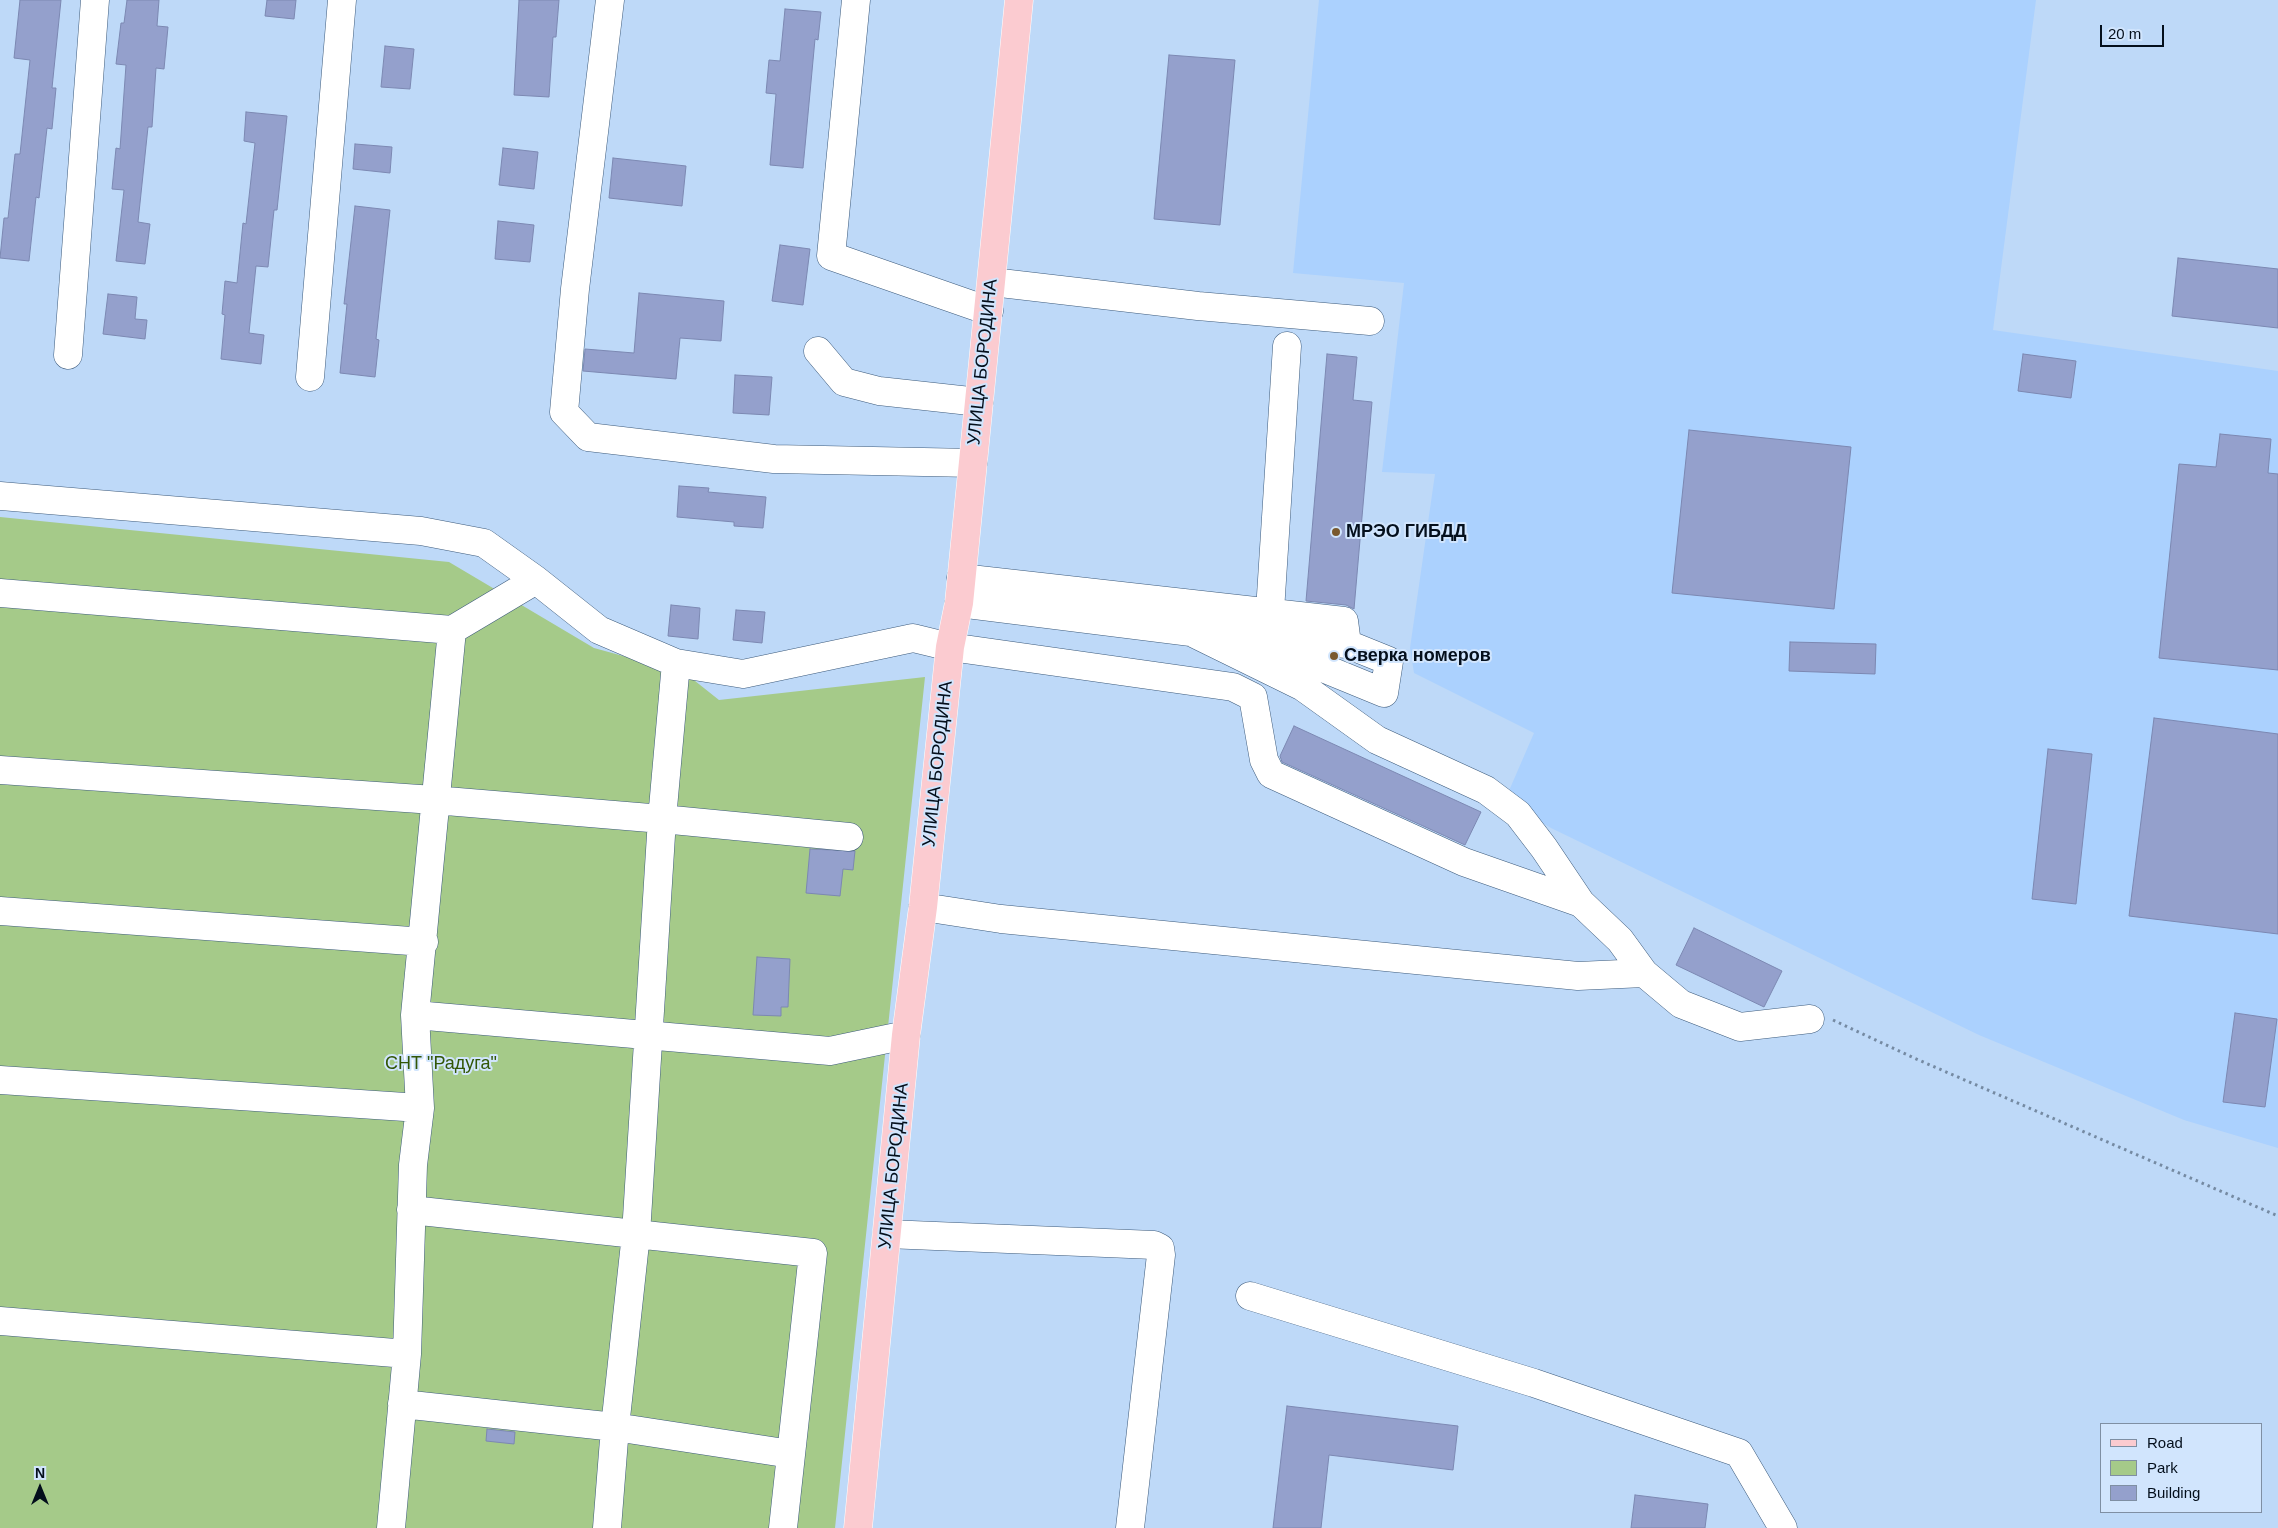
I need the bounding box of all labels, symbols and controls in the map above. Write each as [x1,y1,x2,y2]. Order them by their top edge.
scale bar [2103,15,2167,47]
text: 20 m [2108,25,2141,42]
street label: УЛИЦА БОРОДИНА [964,278,1002,446]
place label: МРЭО ГИБДД [1346,521,1467,543]
marker: МРЭО ГИБДД [1330,526,1342,538]
place label: Сверка номеров [1344,645,1491,667]
marker: Сверка номеров [1328,650,1340,662]
street label: УЛИЦА БОРОДИНА [919,680,957,848]
park label: СНТ "Радуга" [385,1053,497,1075]
street label: УЛИЦА БОРОДИНА [875,1082,913,1250]
legend [2100,1423,2263,1513]
text: Road [2147,1434,2183,1451]
text: Park [2147,1459,2178,1476]
north arrow [15,1463,65,1513]
text: N [35,1465,45,1481]
text: Building [2147,1484,2200,1501]

